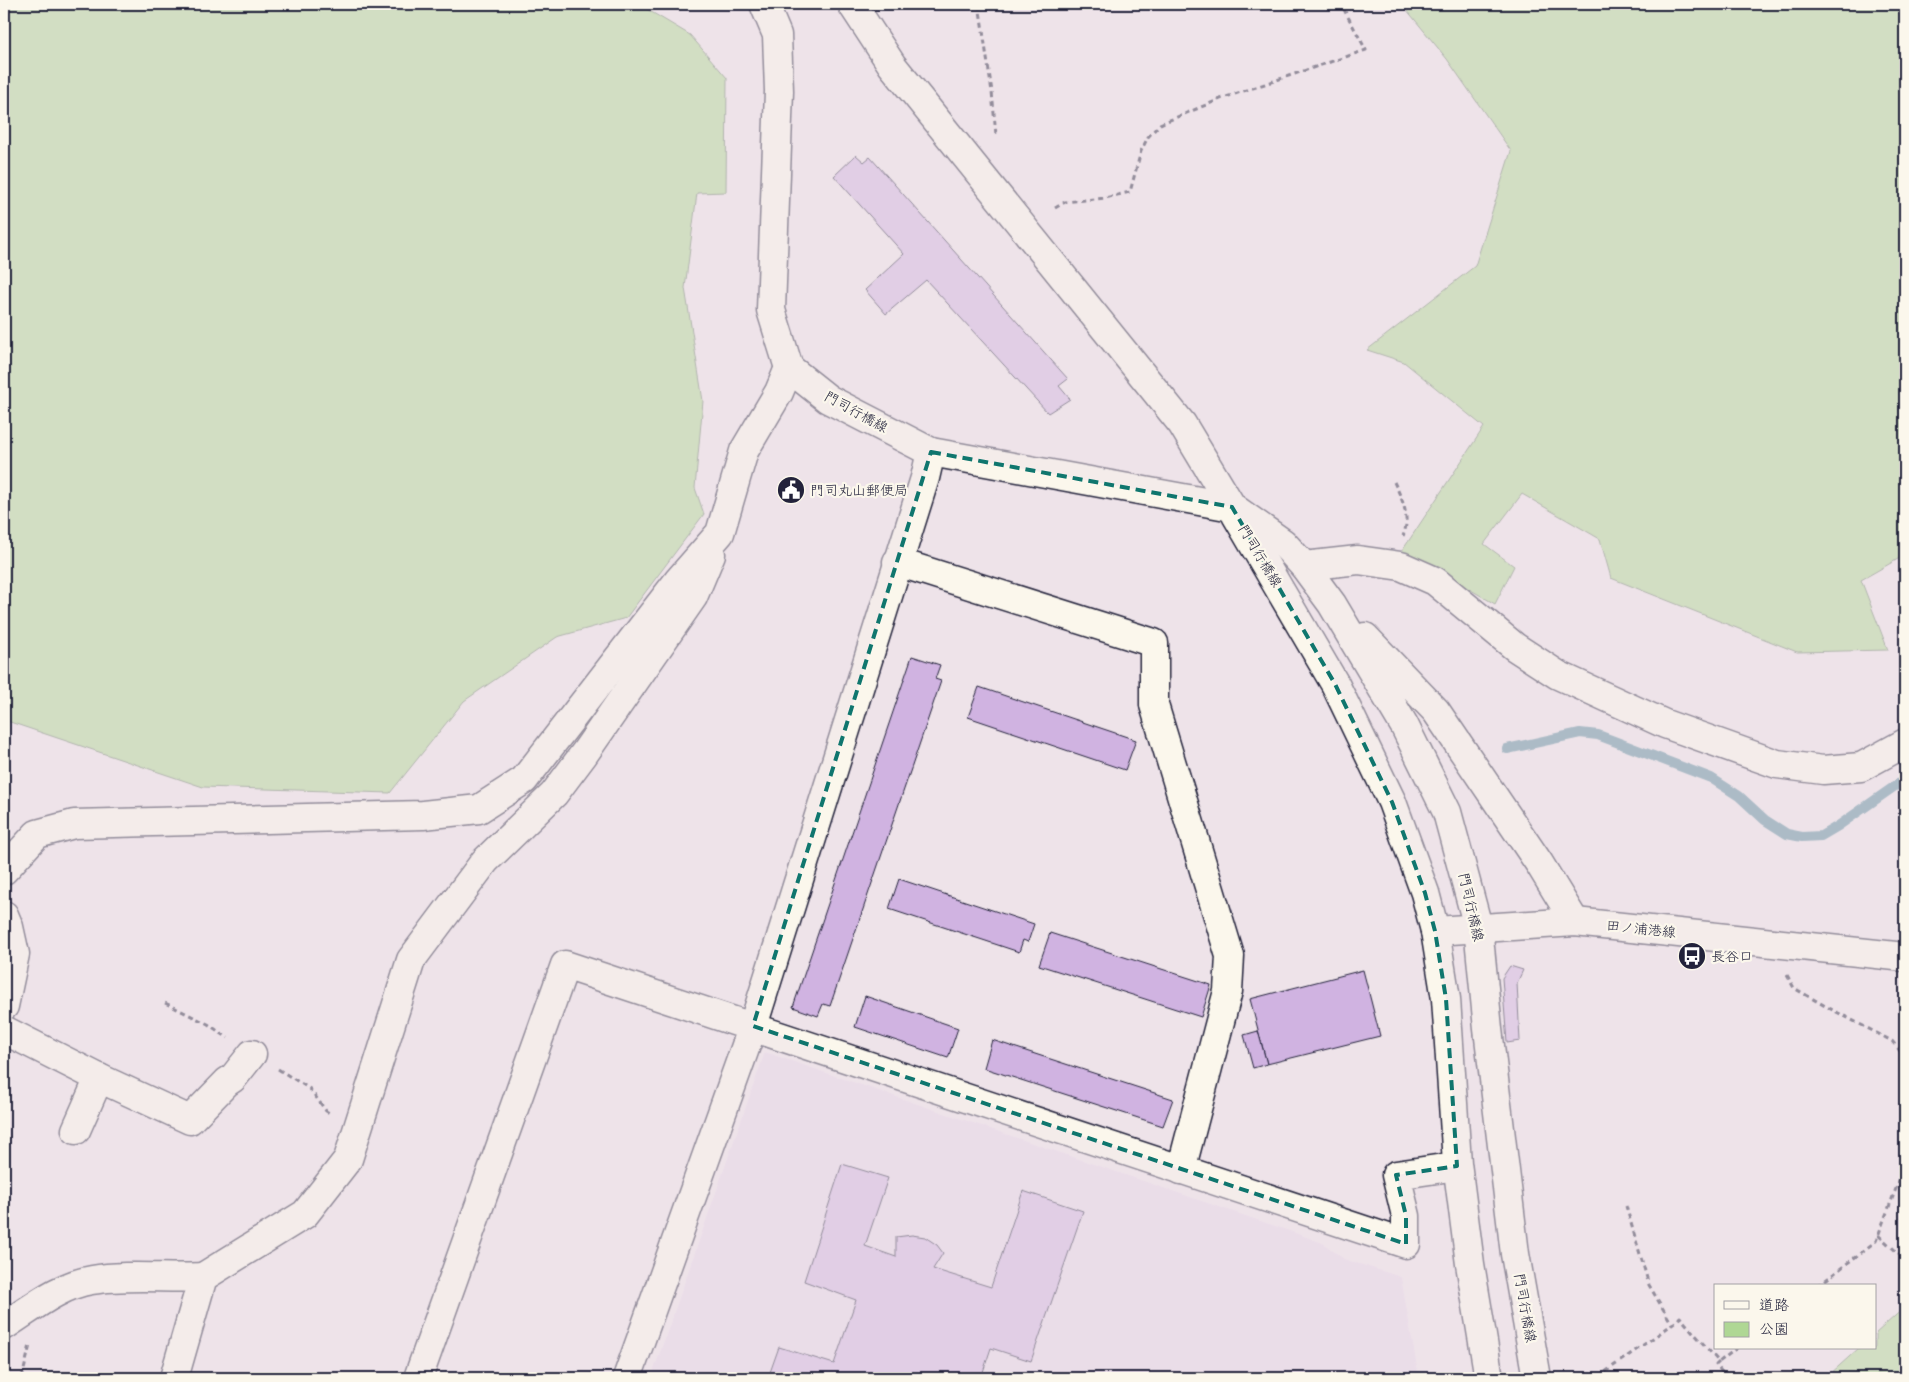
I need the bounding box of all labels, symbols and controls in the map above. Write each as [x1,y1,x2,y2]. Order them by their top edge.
street label: 門司行橋線 [821,388,891,436]
public building icon: 門司丸山郵便局 [776,475,806,505]
place label: 門司丸山郵便局 [810,482,908,499]
street label: 門司行橋線 [1235,522,1285,590]
street label: 門司行橋線 [1455,871,1487,943]
street label: 田ノ浦港線 [1605,917,1677,941]
bus stop icon: 長谷口 [1677,941,1707,971]
place label: 長谷口 [1711,948,1753,965]
street label: 門司行橋線 [1511,1272,1539,1344]
legend [1714,1284,1876,1350]
text: 道路 [1759,1296,1789,1315]
text: 公園 [1759,1320,1789,1339]

